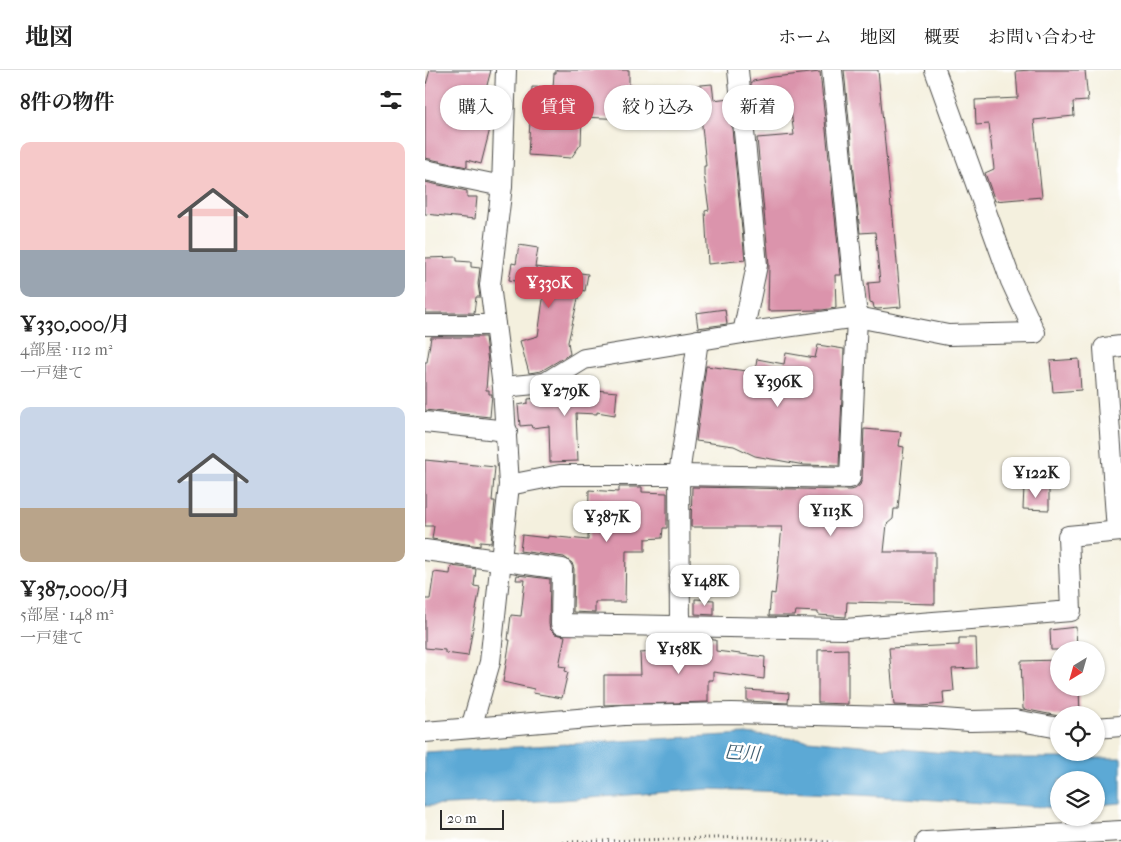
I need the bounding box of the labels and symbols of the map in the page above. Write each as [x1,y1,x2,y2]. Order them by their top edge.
pin: ¥330K [514,266,584,309]
pin: ¥396K [743,366,813,408]
pin: ¥279K [530,374,600,417]
pin: ¥122K [1001,456,1071,499]
pin: ¥113K [796,494,866,537]
pin: ¥387K [572,500,642,543]
pin: ¥148K [670,564,740,607]
pin: ¥158K [644,632,714,675]
north arrow [1050,641,1105,696]
water label: 巴川 [723,742,763,765]
scale bar [440,807,504,830]

